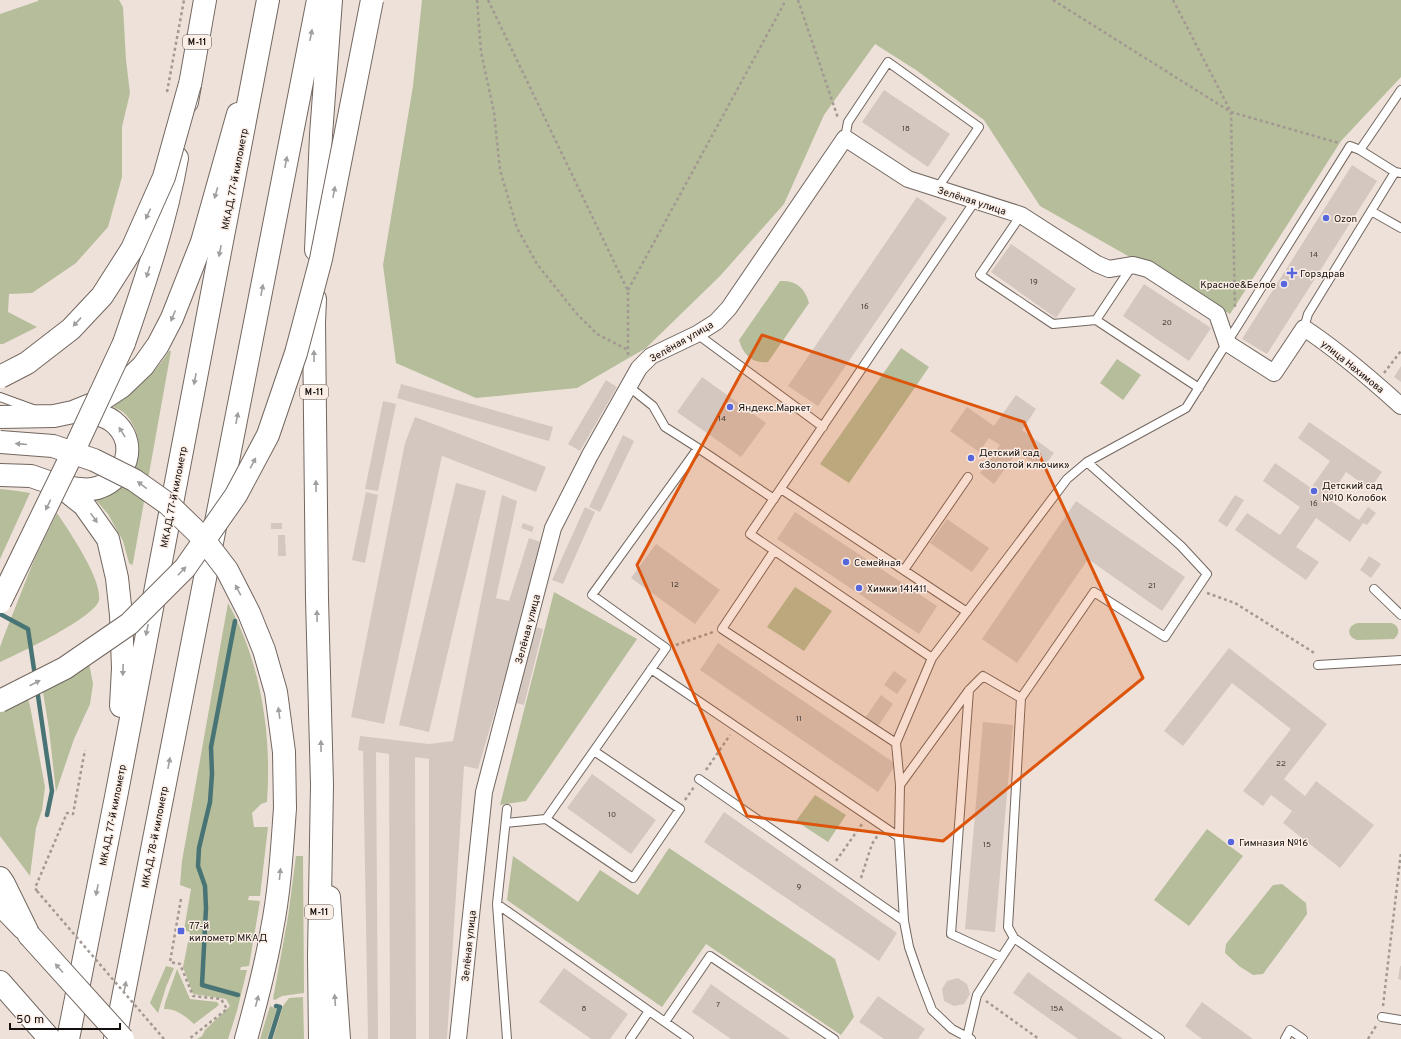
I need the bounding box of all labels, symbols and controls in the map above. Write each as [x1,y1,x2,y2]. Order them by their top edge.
one-way arrow [309,29,315,41]
road number: М-11 [183,35,211,49]
house number: 18 [902,124,910,134]
street label: МКАД, 77-й километр [219,127,252,231]
one-way arrow [284,156,290,169]
street label: Зелёная улица [936,184,1008,219]
one-way arrow [331,186,337,198]
one-way arrow [212,187,218,199]
one-way arrow [144,208,150,220]
marker: Ozon [1321,213,1331,223]
place label: Ozon [1334,213,1357,226]
one-way arrow [217,245,223,257]
house number: 14 [1310,250,1318,260]
one-way arrow [145,266,151,278]
marker: Горздрав [1287,268,1297,278]
place label: Горздрав [1300,268,1345,281]
house number: 19 [1030,277,1038,287]
place label: Красное&Белое [1200,279,1276,292]
marker: Красное&Белое [1279,279,1289,289]
one-way arrow [259,284,265,296]
house number: 16 [861,302,869,312]
one-way arrow [170,310,176,322]
one-way arrow [73,317,82,327]
house number: 20 [1162,318,1172,328]
street label: Зелёная улица [648,319,716,366]
street label: улица Нахимова [1318,338,1386,397]
one-way arrow [311,349,317,362]
one-way arrow [192,373,198,385]
road number: М-11 [300,385,328,399]
marker: Яндекс.Маркет [725,402,735,412]
place label: Яндекс.Маркет [738,402,811,415]
one-way arrow [234,412,240,424]
house number: 14 [718,414,726,424]
one-way arrow [118,427,126,437]
one-way arrow [15,440,27,447]
street label: МКАД, 77-й километр [158,445,191,549]
place label: Детский сад «Золотой ключик» [979,447,1069,472]
marker: Детский сад «Золотой ключик» [966,453,976,463]
one-way arrow [250,457,257,469]
one-way arrow [313,479,319,492]
place label: Детский сад №10 Колобок [1322,480,1387,505]
one-way arrow [136,481,147,489]
marker: Детский сад №10 Колобок [1309,486,1319,496]
one-way arrow [44,499,51,510]
house number: 16 [1310,499,1318,509]
one-way arrow [90,513,98,523]
marker: Семейная [841,557,851,567]
place label: Семейная [854,557,901,570]
one-way arrow [177,566,186,576]
house number: 12 [671,580,679,590]
house number: 21 [1148,581,1156,591]
marker: Химки 141411 [854,583,864,593]
place label: Химки 141411 [867,583,927,596]
one-way arrow [234,585,241,596]
street label: Зелёная улица [513,593,544,666]
one-way arrow [314,610,321,622]
one-way arrow [144,624,150,637]
one-way arrow [120,664,126,677]
one-way arrow [29,680,41,686]
one-way arrow [276,707,282,719]
house number: 11 [796,714,802,724]
one-way arrow [318,739,324,752]
one-way arrow [166,757,172,769]
house number: 22 [1276,759,1286,769]
street label: МКАД, 77-й километр [97,763,130,867]
street label: МКАД, 78-й километр [139,785,172,889]
house number: 10 [608,810,616,820]
marker: Гимназия №16 [1226,837,1236,847]
place label: Гимназия №16 [1239,837,1308,850]
house number: 15 [983,840,991,850]
one-way arrow [277,868,283,880]
house number: 9 [797,882,802,892]
one-way arrow [94,884,100,896]
road number: М-11 [305,905,333,919]
street label: Зелёная улица [459,910,480,982]
place label: 77-й километр МКАД [189,920,268,945]
marker: 77-й километр МКАД [176,926,186,936]
one-way arrow [55,963,64,973]
one-way arrow [122,981,128,993]
one-way arrow [332,994,339,1006]
one-way arrow [254,995,260,1007]
house number: 7 [716,1000,720,1010]
house number: 8 [582,1004,587,1014]
house number: 15А [1050,1004,1064,1014]
scale bar [10,1005,120,1031]
text: 50 m [16,1012,44,1028]

